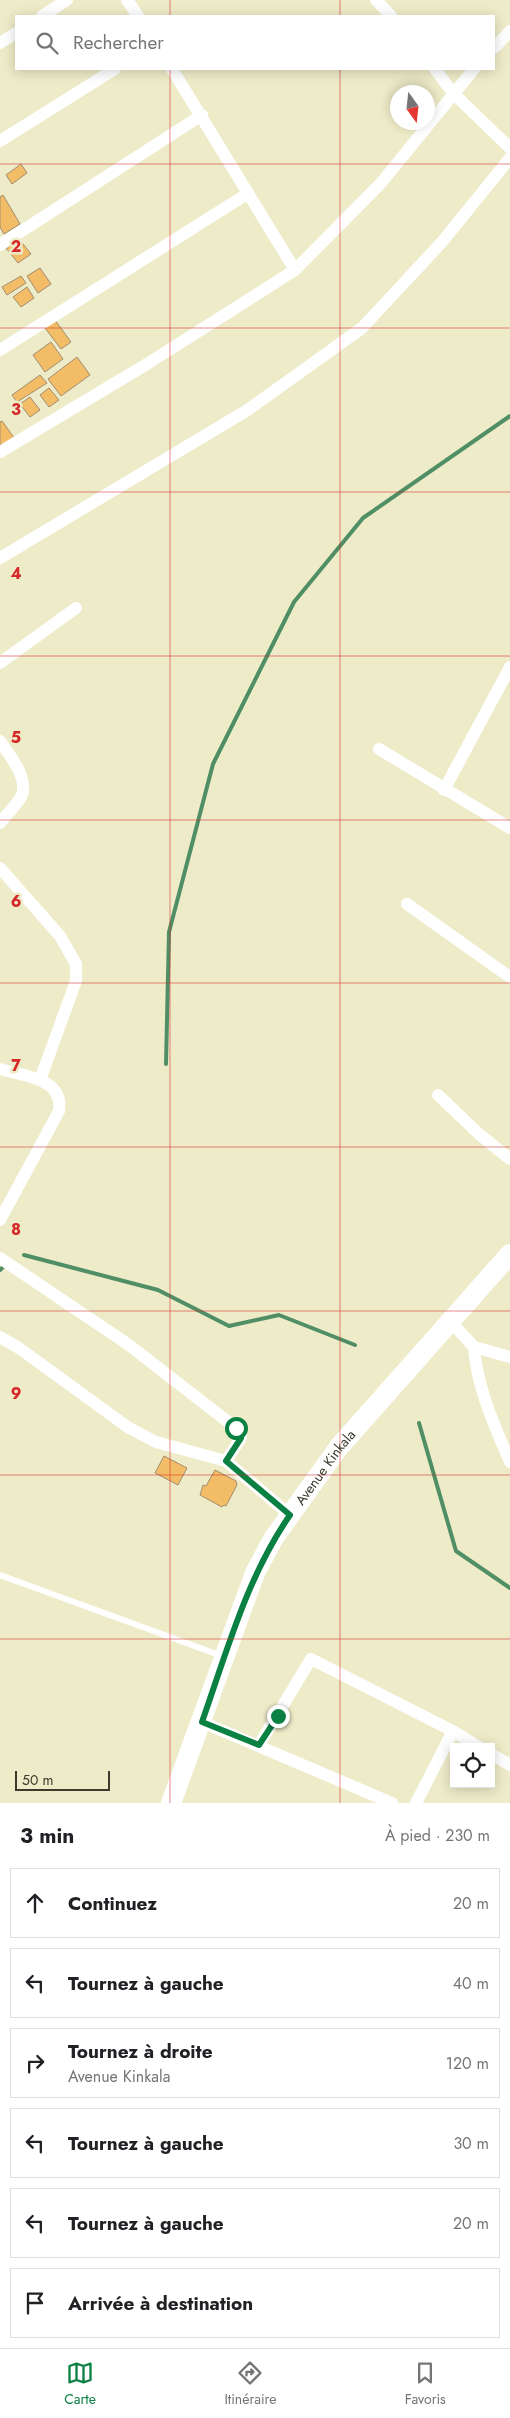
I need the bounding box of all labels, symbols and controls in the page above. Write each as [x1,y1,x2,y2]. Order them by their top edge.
search box [15,15,495,70]
icon: search [33,29,61,57]
text: Rechercher [73,29,164,56]
north arrow [390,85,435,130]
text: 2 [11,235,21,258]
text: 3 [11,398,21,421]
text: 4 [10,562,22,585]
text: 5 [11,726,21,749]
text: 6 [11,890,21,913]
text: 7 [11,1054,21,1077]
text: 8 [11,1218,21,1241]
text: 9 [11,1382,21,1405]
route start [225,1417,248,1440]
street label: Avenue Kinkala [290,1425,360,1509]
route end [267,1705,290,1728]
map controls [450,1743,495,1788]
button: locate [450,1743,495,1788]
scale bar [15,1768,110,1791]
text: 50 m [22,1770,53,1790]
text: 3 min [20,1821,74,1851]
text: À pied · 230 m [385,1824,490,1847]
icon: ahead [21,1889,49,1917]
text: Continuez [68,1890,157,1917]
text: 20 m [453,1892,489,1915]
icon: left [21,1969,49,1997]
text: Tournez à gauche [68,1970,224,1997]
text: 40 m [453,1972,489,1995]
text: Tournez à droite [68,2038,213,2065]
icon: right [21,2049,49,2077]
text: 120 m [446,2052,489,2075]
text: Avenue Kinkala [68,2065,170,2088]
icon: left [21,2129,49,2157]
text: Tournez à gauche [68,2130,224,2157]
text: 30 m [453,2132,489,2155]
icon: left [21,2209,49,2237]
text: Tournez à gauche [68,2210,224,2237]
text: 20 m [453,2212,489,2235]
icon: arrive [21,2289,49,2317]
text: Arrivée à destination [68,2290,253,2317]
tab: Carte [64,2359,96,2409]
tab: Itinéraire [224,2359,276,2409]
tab: Favoris [405,2359,446,2409]

